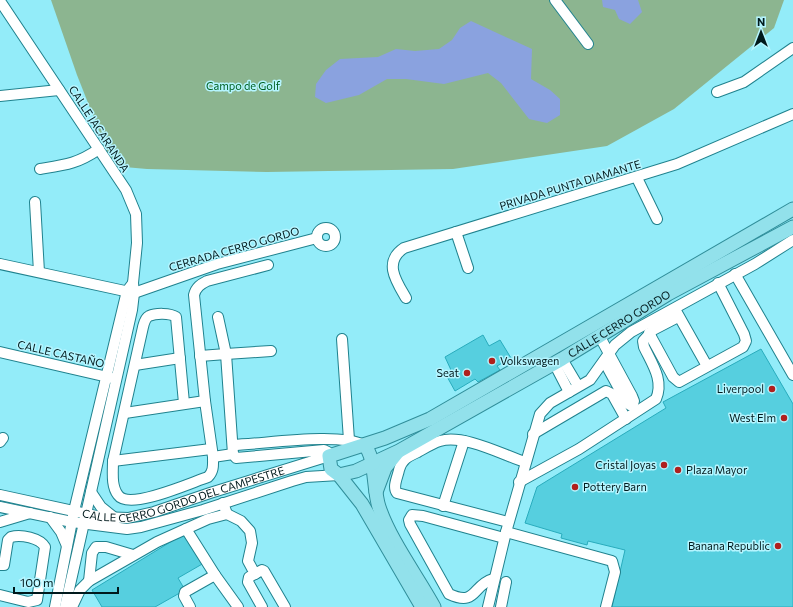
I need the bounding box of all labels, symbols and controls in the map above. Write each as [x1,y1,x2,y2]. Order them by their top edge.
north arrow [741,12,781,52]
text: N [757,15,765,28]
park label: Campo de Golf [206,79,281,92]
street label: CALLE JACARANDA [66,83,132,175]
street label: PRIVADA PUNTA DIAMANTE [498,157,642,212]
street label: CERRADA CERRO GORDO [167,224,301,273]
street label: CALLE CERRO GORDO [565,287,672,360]
street label: CALLE CASTAÑO [16,337,106,370]
place label: Volkswagen [500,354,559,367]
marker: Volkswagen [487,356,497,366]
place label: Seat [436,366,459,379]
marker: Seat [462,368,472,378]
place label: Liverpool [717,382,764,395]
marker: Liverpool [767,384,777,394]
place label: West Elm [729,411,776,424]
marker: West Elm [779,413,789,423]
place label: Cristal Joyas [595,458,656,472]
marker: Cristal Joyas [659,460,669,470]
street label: CALLE CERRO GORDO DEL CAMPESTRE [81,463,286,524]
place label: Plaza Mayor [686,463,748,476]
marker: Plaza Mayor [673,465,683,475]
place label: Pottery Barn [583,480,647,493]
marker: Pottery Barn [570,482,580,492]
place label: Banana Republic [688,539,770,552]
marker: Banana Republic [773,541,783,551]
scale bar [14,569,118,595]
text: 100 m [20,575,54,589]

